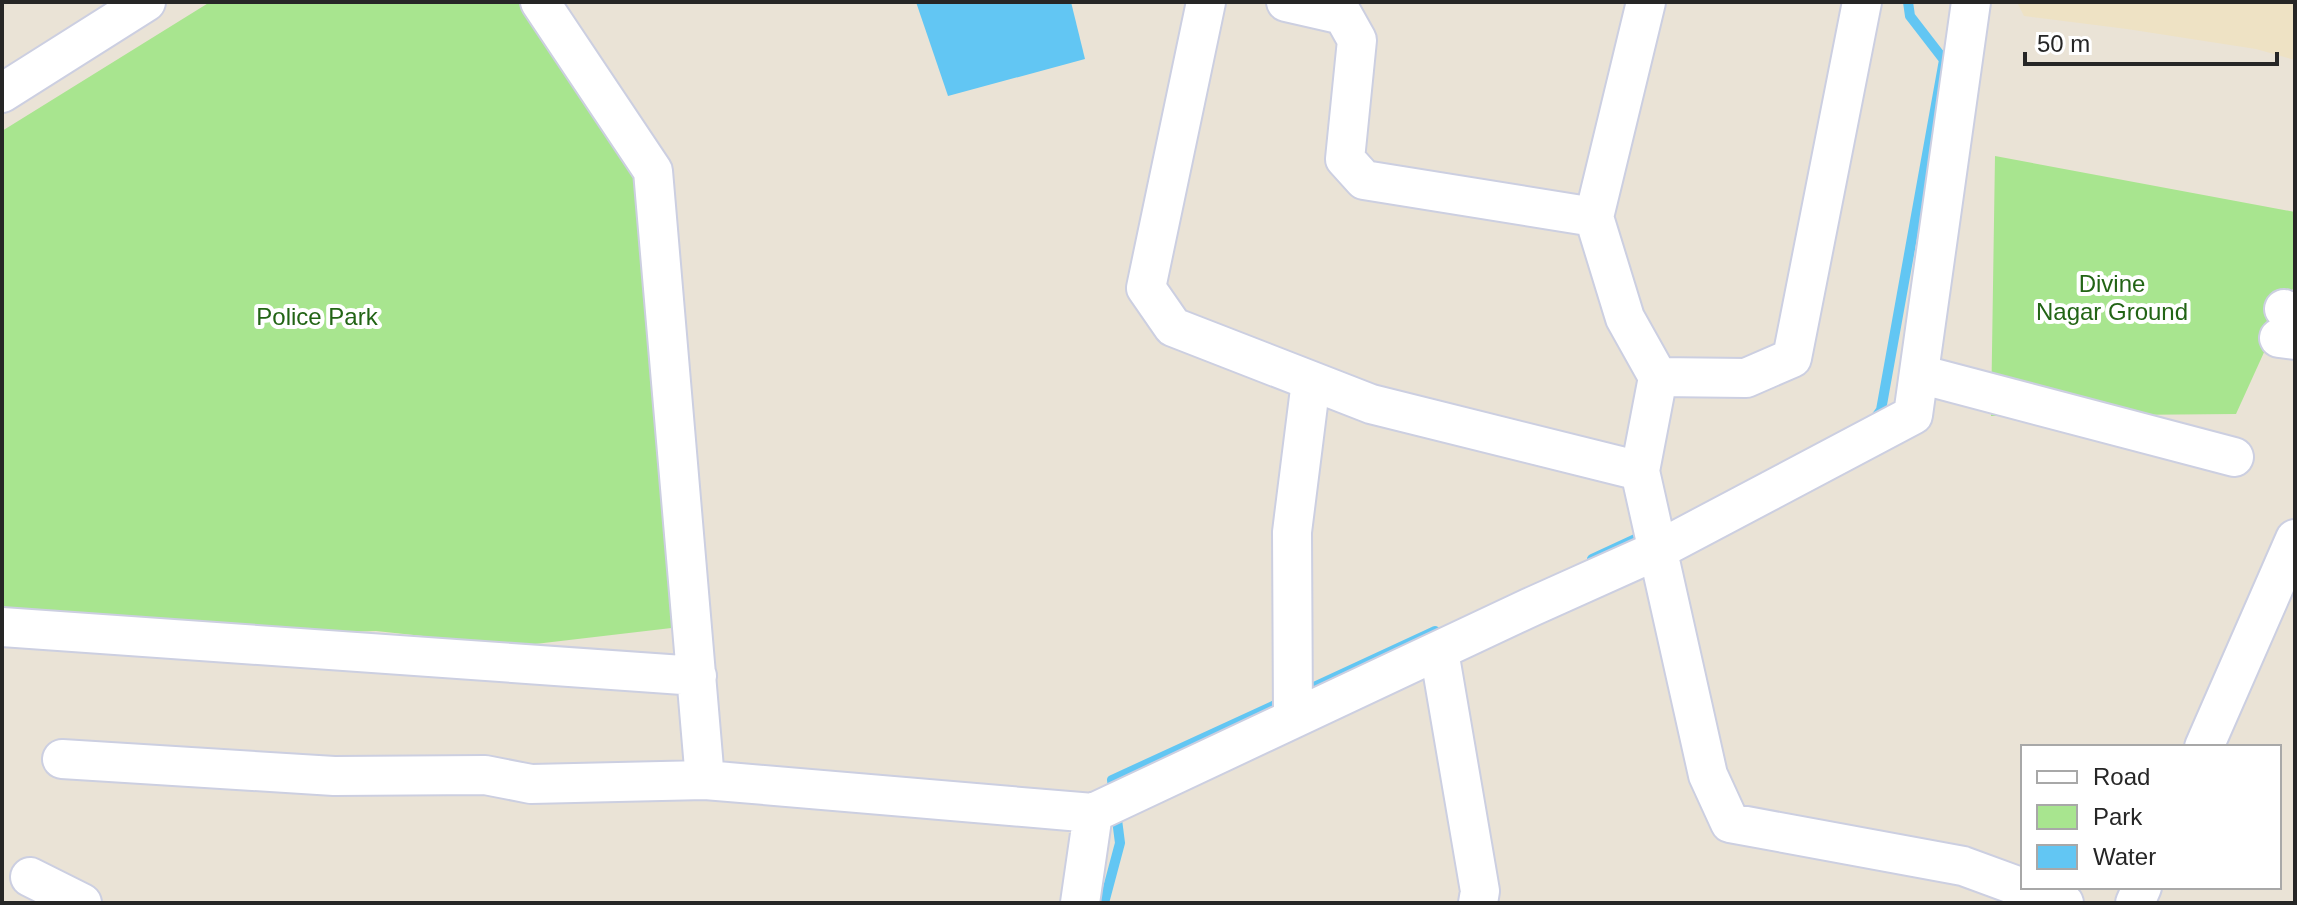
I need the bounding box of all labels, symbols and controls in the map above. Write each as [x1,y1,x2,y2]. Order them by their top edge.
scale bar [2025,16,2277,66]
text: 50 m [2037,30,2090,57]
park label: Divine Nagar Ground [2036,270,2188,325]
park label: Police Park [256,303,379,330]
legend [2021,745,2281,889]
text: Road [2093,763,2150,790]
text: Park [2093,803,2143,830]
text: Water [2093,843,2156,870]

